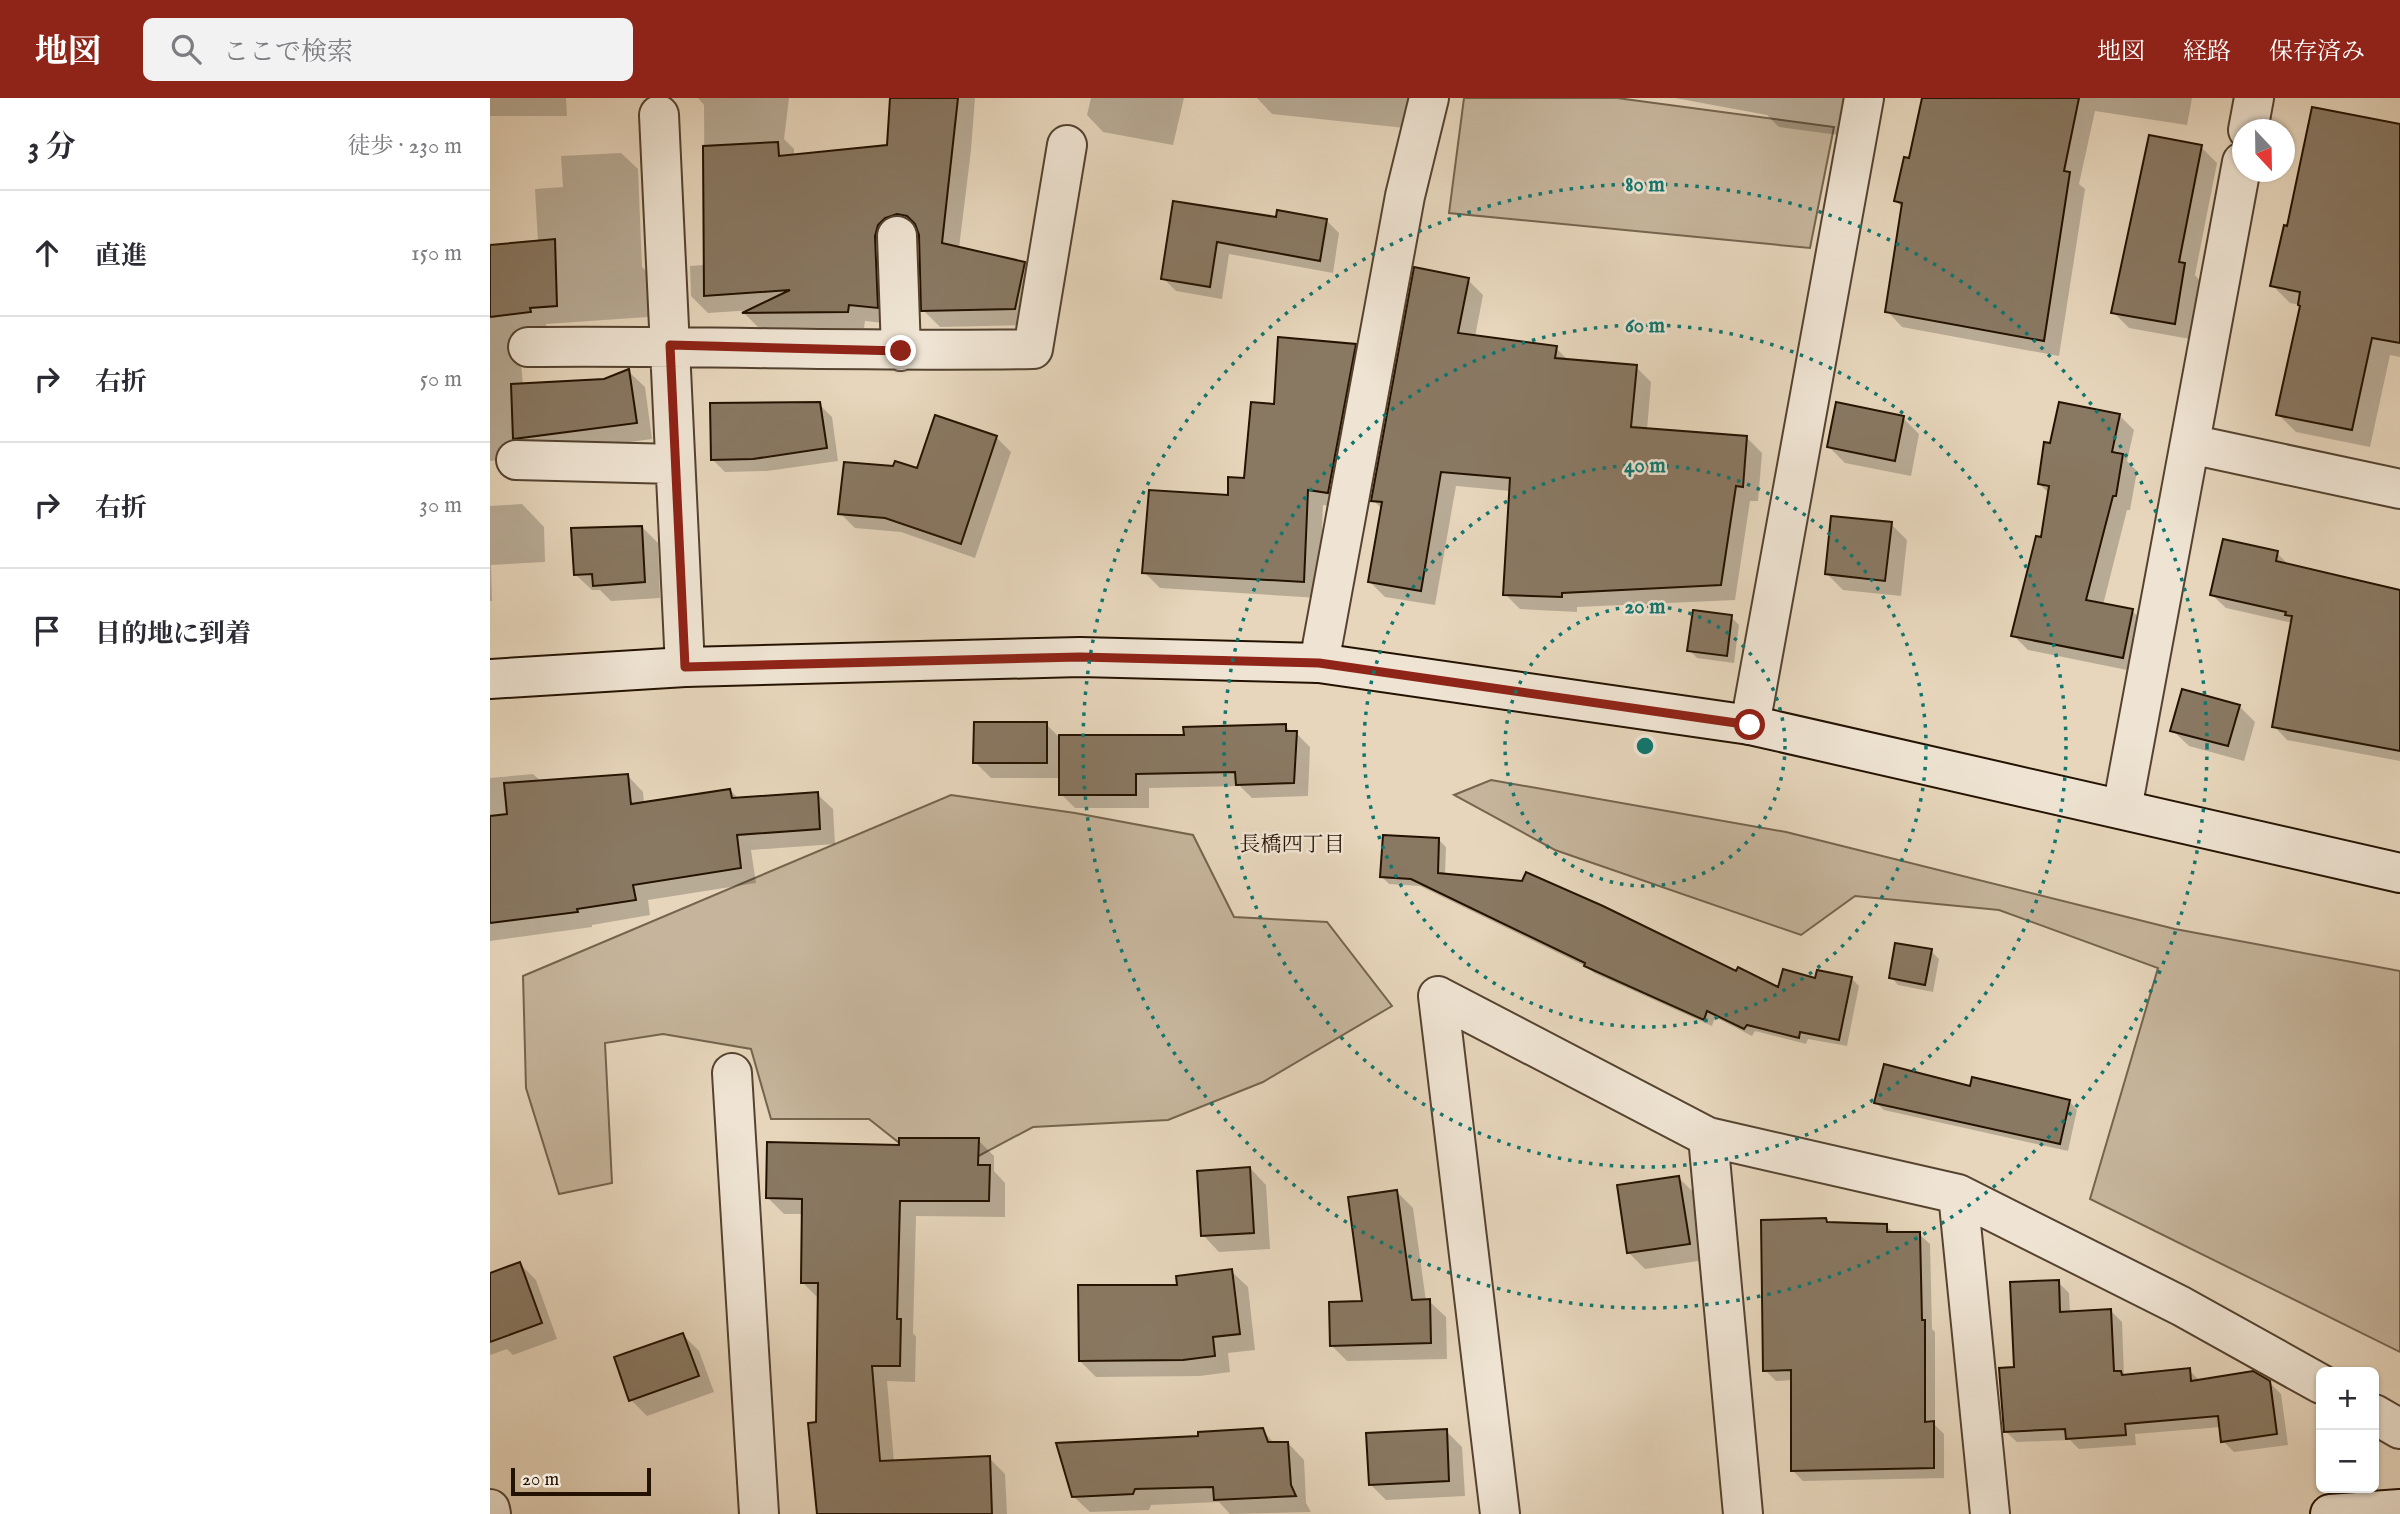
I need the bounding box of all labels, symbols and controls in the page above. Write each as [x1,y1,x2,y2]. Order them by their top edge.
search box [143,18,633,81]
icon: search [167,30,205,68]
text: 地図 [35,32,101,74]
text: ここで検索 [223,36,353,69]
text: 地図 [2097,37,2145,68]
text: 経路 [2183,37,2231,68]
text: 保存済み [2269,37,2365,68]
north arrow [2232,119,2295,182]
text: 3 分 [28,129,76,167]
text: 徒歩 · 230 m [347,132,462,161]
text: 80 m [1625,172,1665,199]
icon: ahead [28,234,66,272]
text: 150 m [411,239,462,268]
text: 直進 [95,240,147,273]
text: 60 m [1625,313,1666,340]
route end [885,335,916,366]
icon: right [28,360,66,398]
text: 50 m [420,365,462,394]
text: 右折 [95,366,147,399]
text: 40 m [1624,453,1666,480]
icon: right [28,486,66,524]
text: 30 m [419,491,462,520]
text: 右折 [95,492,147,525]
text: 20 m [1625,594,1666,621]
icon: arrive [28,612,66,650]
text: 目的地に到着 [95,618,251,651]
route start [1734,709,1765,740]
centre of rings [1633,734,1657,758]
district label: 長橋四丁目 [1240,832,1345,859]
map controls [2316,1367,2379,1493]
button: + [2316,1367,2379,1430]
button: − [2316,1430,2379,1493]
scale bar [511,1465,651,1497]
text: 20 m [522,1468,559,1492]

